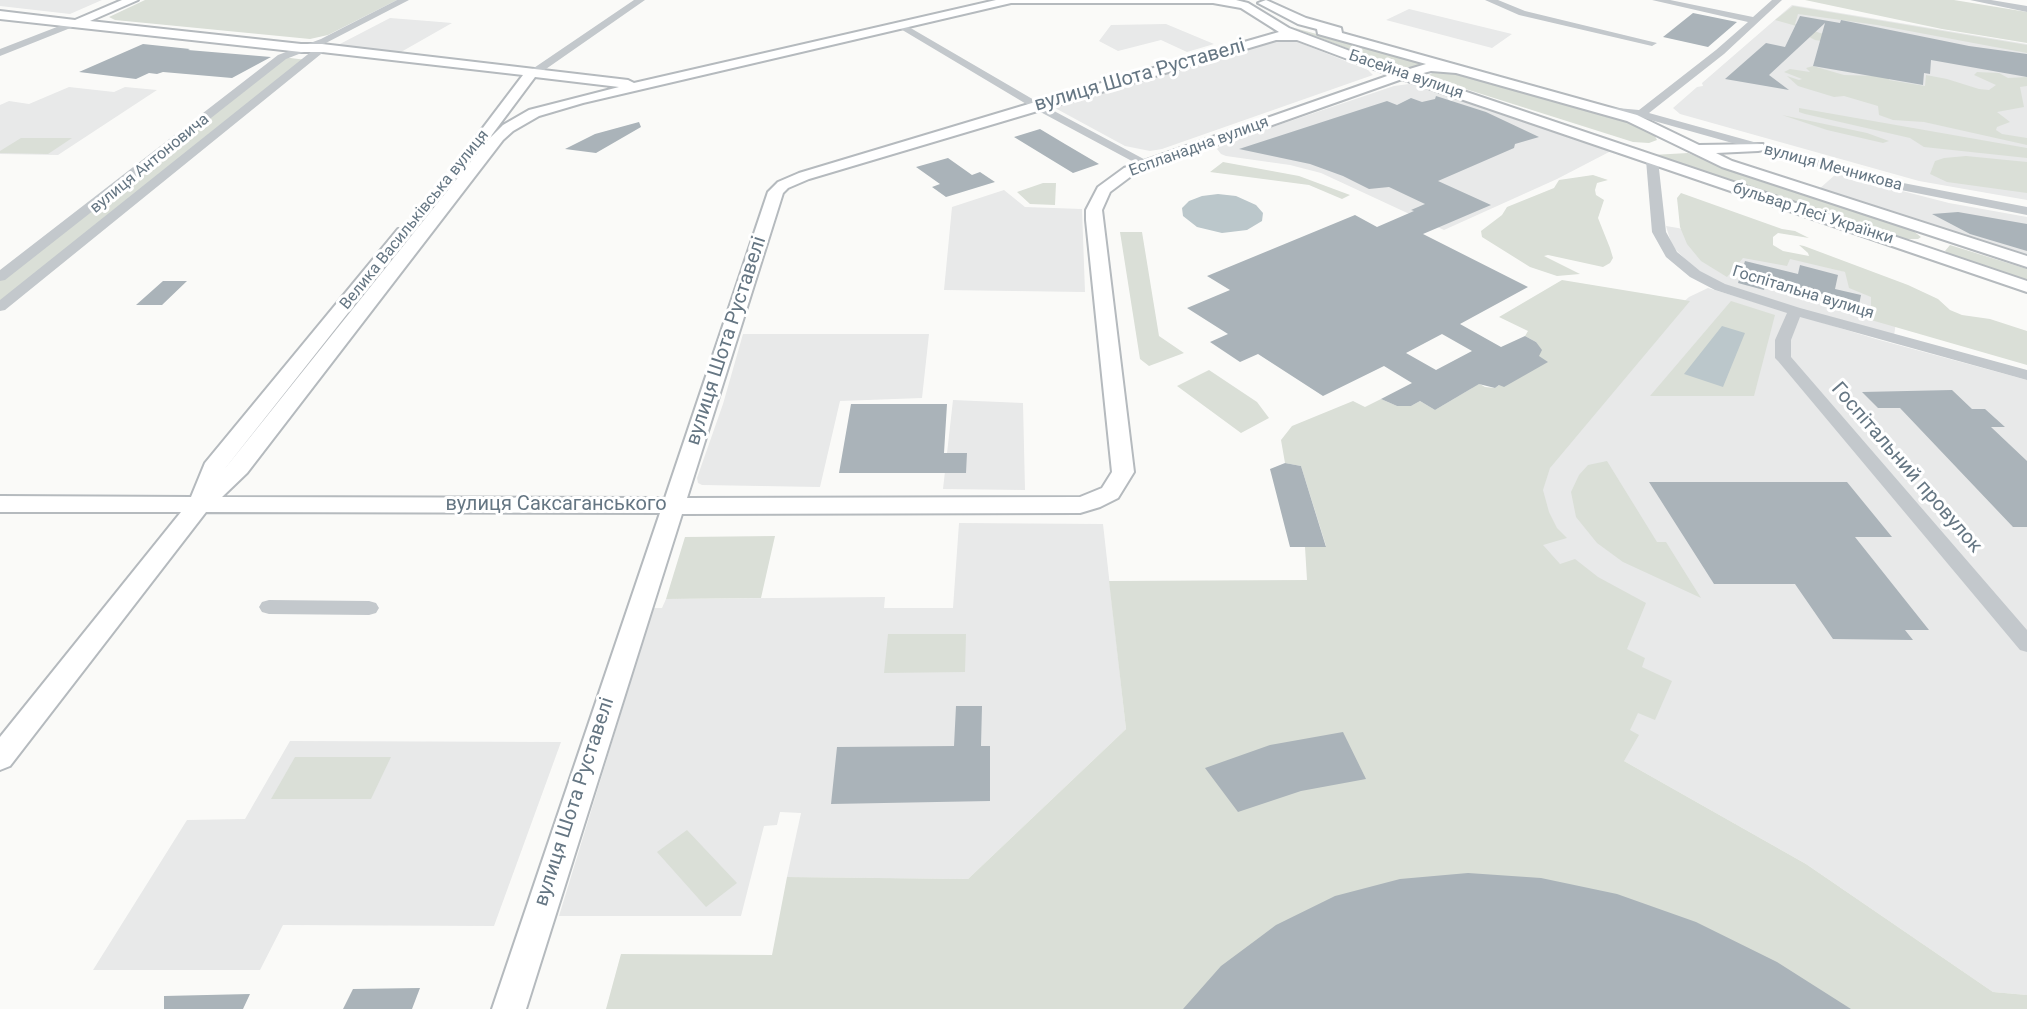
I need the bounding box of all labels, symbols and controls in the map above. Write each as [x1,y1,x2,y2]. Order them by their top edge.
street label: вулиця Шота Руставелі [1032,34,1248,118]
street label: Басейна вулиця [1346,46,1466,104]
street label: вулиця Антоновича [87,110,213,218]
street label: Еспланадна вулиця [1127,113,1271,181]
street label: Велика Васильківська вулиця [337,126,493,314]
street label: вулиця Мечникова [1762,140,1904,196]
street label: бульвар Лесі Українки [1730,179,1896,249]
street label: вулиця Шота Руставелі [682,234,772,448]
street label: Госпітальна вулиця [1730,262,1876,324]
street label: Госпітальний провулок [1825,378,1987,558]
street label: вулиця Саксаганського [445,493,667,517]
street label: вулиця Шота Руставелі [530,695,620,909]

